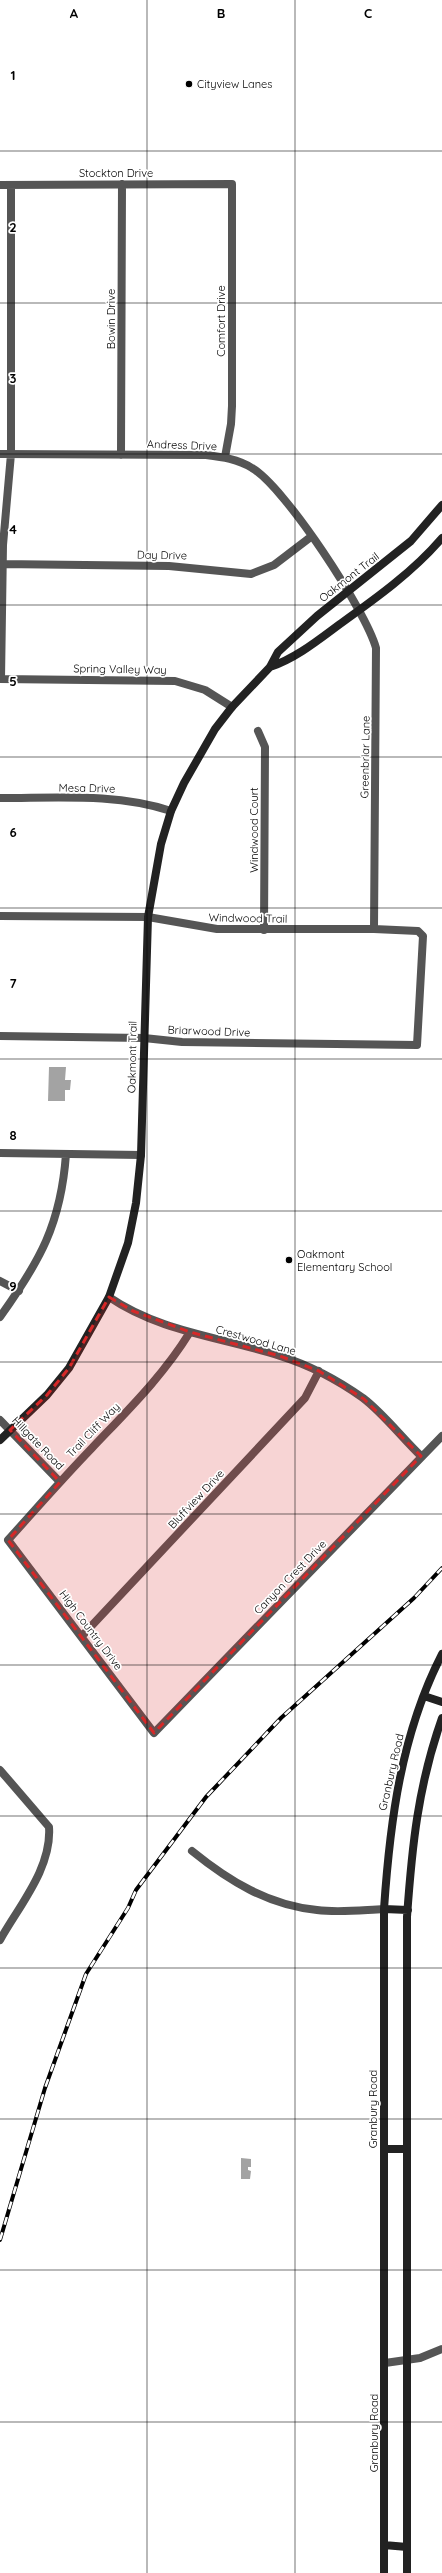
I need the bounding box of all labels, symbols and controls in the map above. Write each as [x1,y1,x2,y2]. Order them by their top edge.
text: A [70,5,79,21]
text: B [217,5,225,21]
text: C [364,5,372,21]
text: 1 [10,67,16,83]
place label: Cityview Lanes [197,77,272,91]
marker: Cityview Lanes [184,79,194,89]
street label: Stockton Drive [79,166,153,180]
text: 2 [9,219,17,235]
street label: Comfort Drive [214,285,228,357]
street label: Bowin Drive [104,289,118,349]
text: 3 [10,370,17,386]
street label: Andress Drive [147,437,217,453]
text: 4 [9,521,17,537]
street label: Day Drive [137,548,187,562]
street label: Oakmont Trail [316,549,382,605]
street label: Spring Valley Way [73,661,167,677]
text: 5 [9,673,17,689]
street label: Greenbriar Lane [357,716,373,798]
street label: Mesa Drive [59,781,115,795]
street label: Windwood Court [247,787,261,873]
text: 6 [9,824,17,840]
street label: Windwood Trail [208,910,288,926]
text: 7 [9,975,17,991]
street label: Oakmont Trail [124,1021,140,1093]
street label: Briarwood Drive [167,1023,251,1039]
text: 8 [9,1127,17,1143]
place label: Oakmont Elementary School [297,1247,392,1274]
marker: Oakmont Elementary School [284,1255,294,1265]
text: 9 [9,1278,17,1294]
street label: Crestwood Lane [214,1322,298,1358]
street label: Trail Cliff Way [63,1400,123,1460]
street label: Hillgate Road [9,1413,67,1473]
street label: Bluffview Drive [165,1466,227,1532]
street label: Canyon Crest Drive [251,1537,329,1617]
street label: High Country Drive [56,1587,126,1673]
street label: Granbury Road [375,1732,407,1812]
street label: Granbury Road [366,2070,380,2148]
street label: Granbury Road [367,2394,381,2472]

